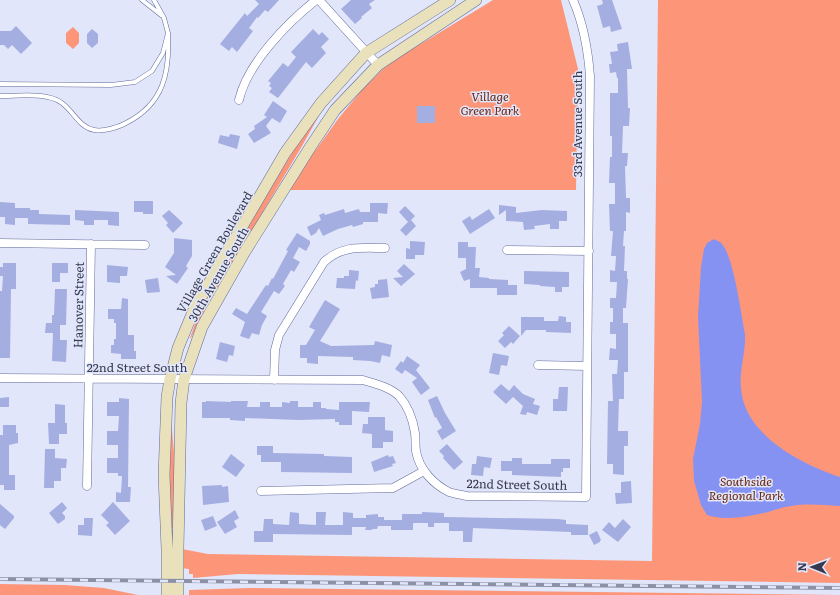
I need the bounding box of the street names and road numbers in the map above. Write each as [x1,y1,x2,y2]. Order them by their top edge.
street label: 33rd Avenue South [568,71,586,177]
street label: Village Green Boulevard [172,187,257,316]
street label: 30th Avenue South [183,223,253,325]
street label: Hanover Street [68,261,88,348]
street label: 22nd Street South [87,358,187,376]
street label: 22nd Street South [466,474,568,494]

